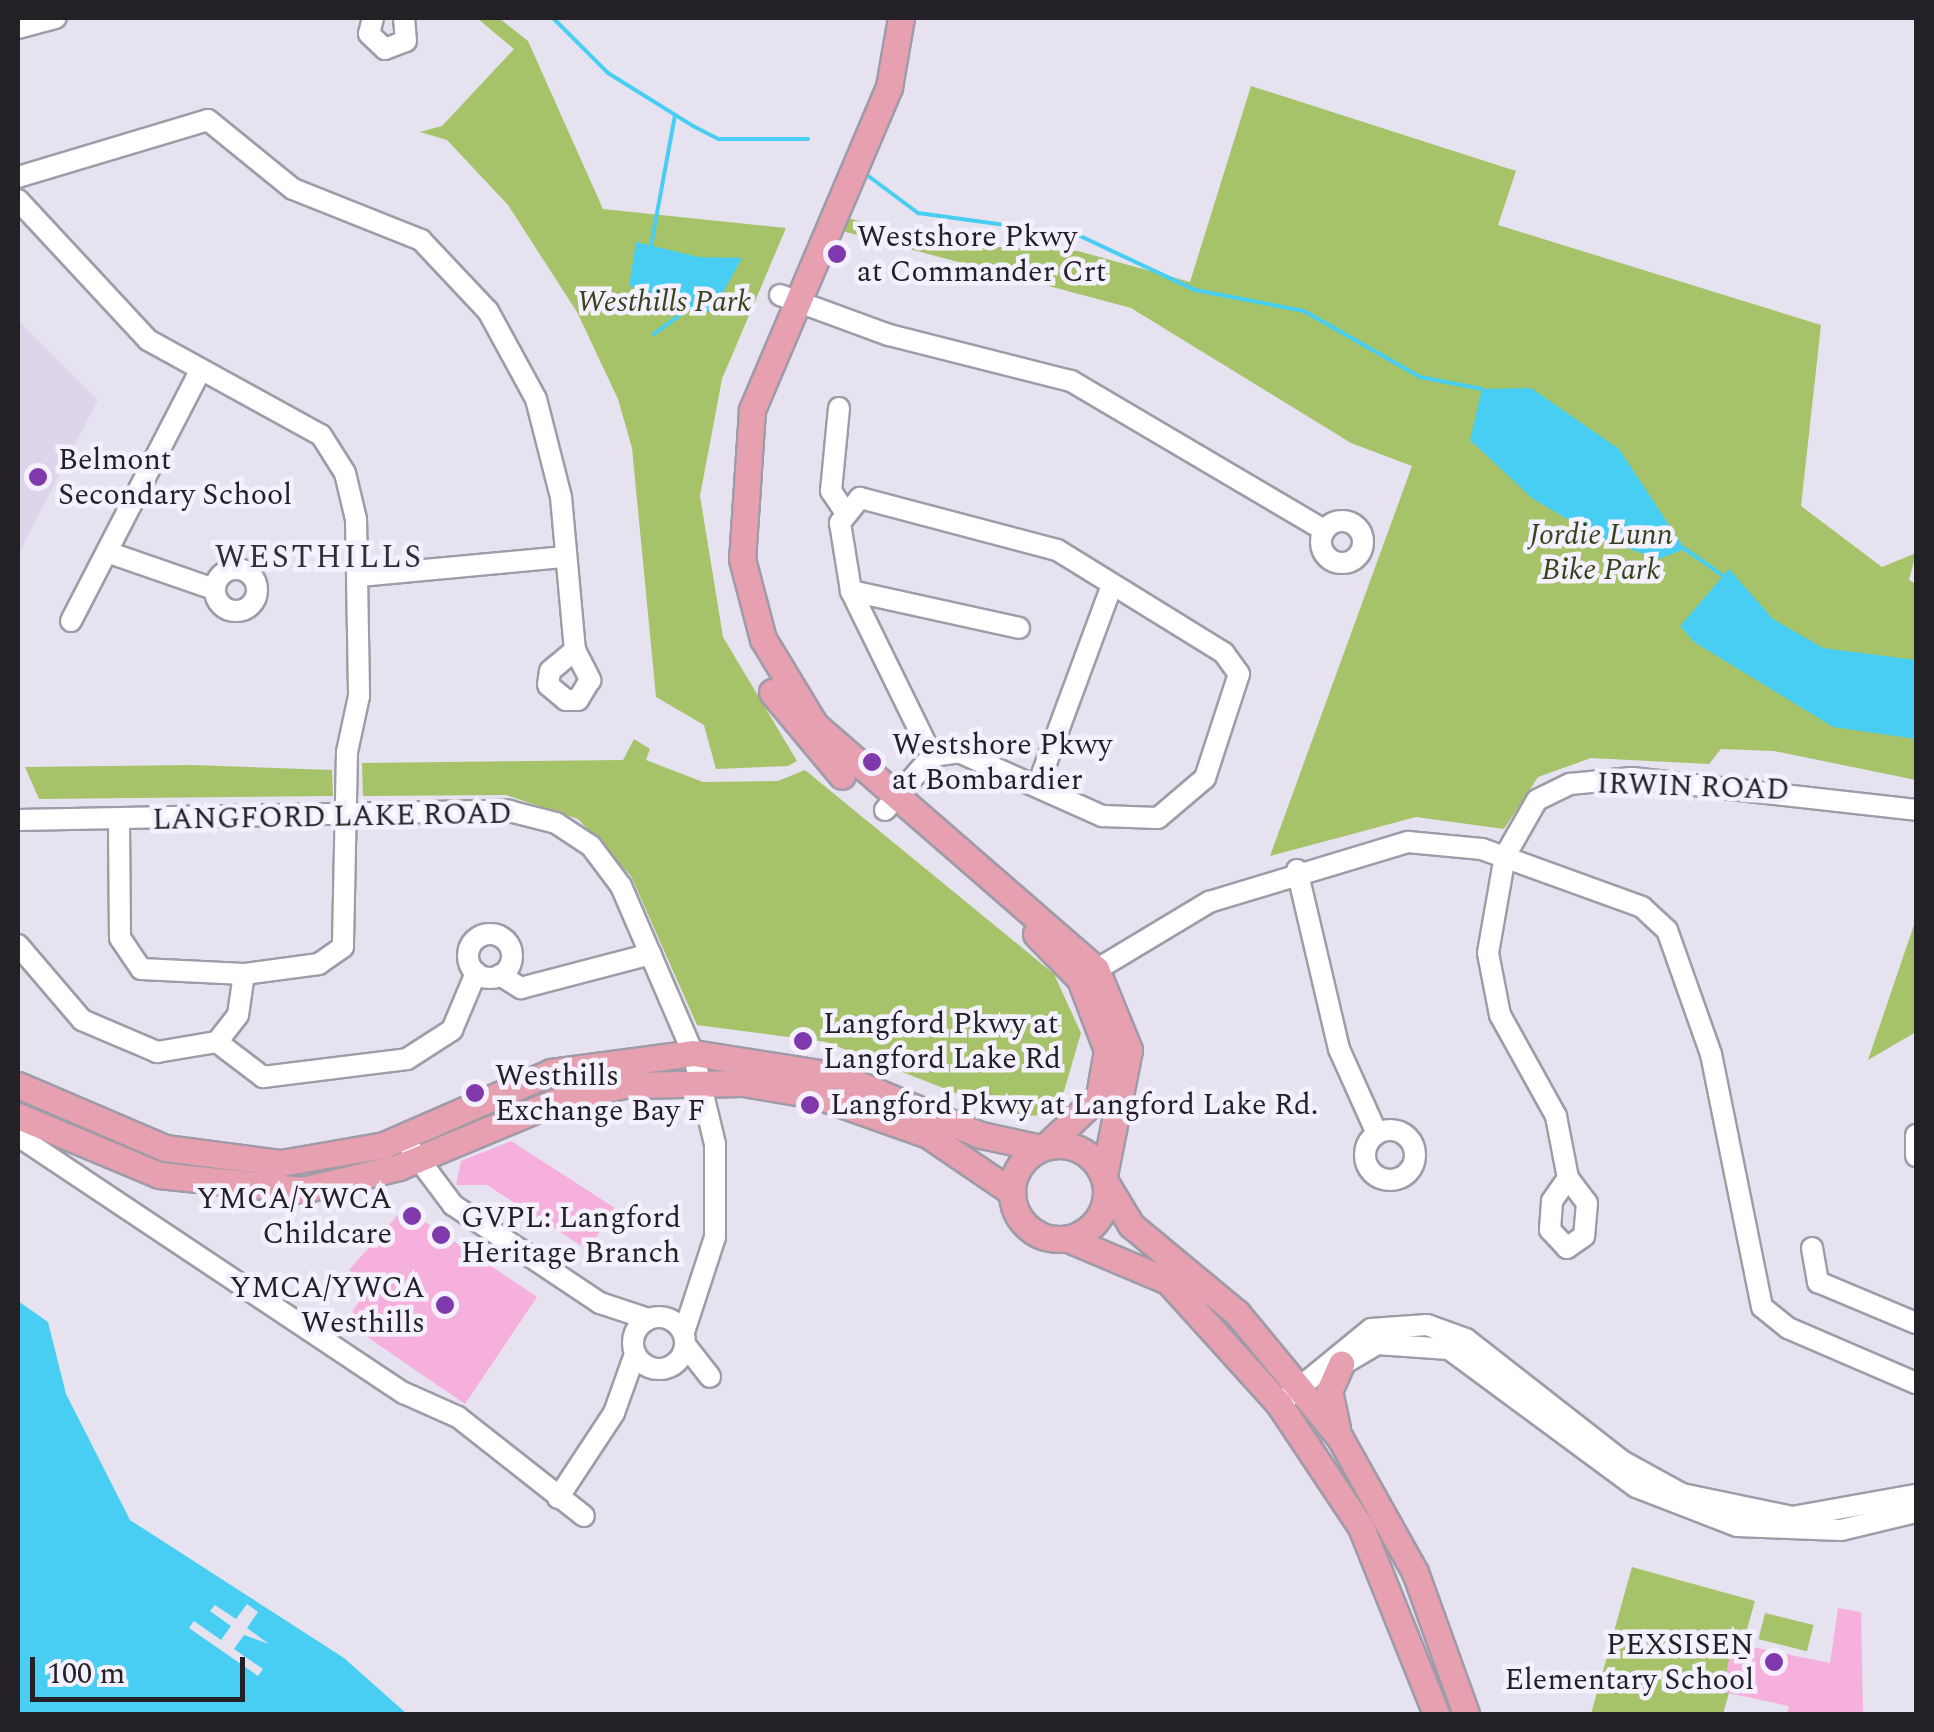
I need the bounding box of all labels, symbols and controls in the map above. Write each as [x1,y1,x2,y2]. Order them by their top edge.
place label: Westshore Pkwy at Commander Crt [857,219,1106,290]
marker: Westshore Pkwy at Commander Crt [826,243,848,265]
park label: Westhills Park [577,284,751,320]
place label: Belmont Secondary School [58,442,292,512]
marker: Belmont Secondary School [27,466,49,488]
park label: Jordie Lunn Bike Park [1529,517,1673,588]
district label: WESTHILLS [215,539,423,577]
place label: Westshore Pkwy at Bombardier [892,727,1112,798]
marker: Westshore Pkwy at Bombardier [861,751,883,773]
street label: IRWIN ROAD [1596,766,1790,808]
street label: LANGFORD LAKE ROAD [152,796,512,838]
place label: Langford Pkwy at Langford Lake Rd [823,1006,1061,1076]
marker: Langford Pkwy at Langford Lake Rd [792,1030,814,1052]
place label: Westhills Exchange Bay F [495,1058,705,1128]
marker: Westhills Exchange Bay F [464,1082,486,1104]
place label: Langford Pkwy at Langford Lake Rd. [830,1087,1318,1123]
marker: Langford Pkwy at Langford Lake Rd. [799,1094,821,1116]
place label: YMCA/YWCA Childcare [197,1181,392,1252]
place label: GVPL: Langford Heritage Branch [461,1200,681,1270]
marker: YMCA/YWCA Childcare [401,1205,423,1227]
marker: GVPL: Langford Heritage Branch [430,1224,452,1246]
place label: YMCA/YWCA Westhills [230,1270,425,1340]
marker: YMCA/YWCA Westhills [434,1294,456,1316]
place label: PEXSISEṈ Elementary School [1504,1627,1754,1698]
scale bar [35,1637,250,1699]
text: 100 m [47,1651,125,1697]
marker: PEXSISEṈ Elementary School [1763,1651,1785,1673]

